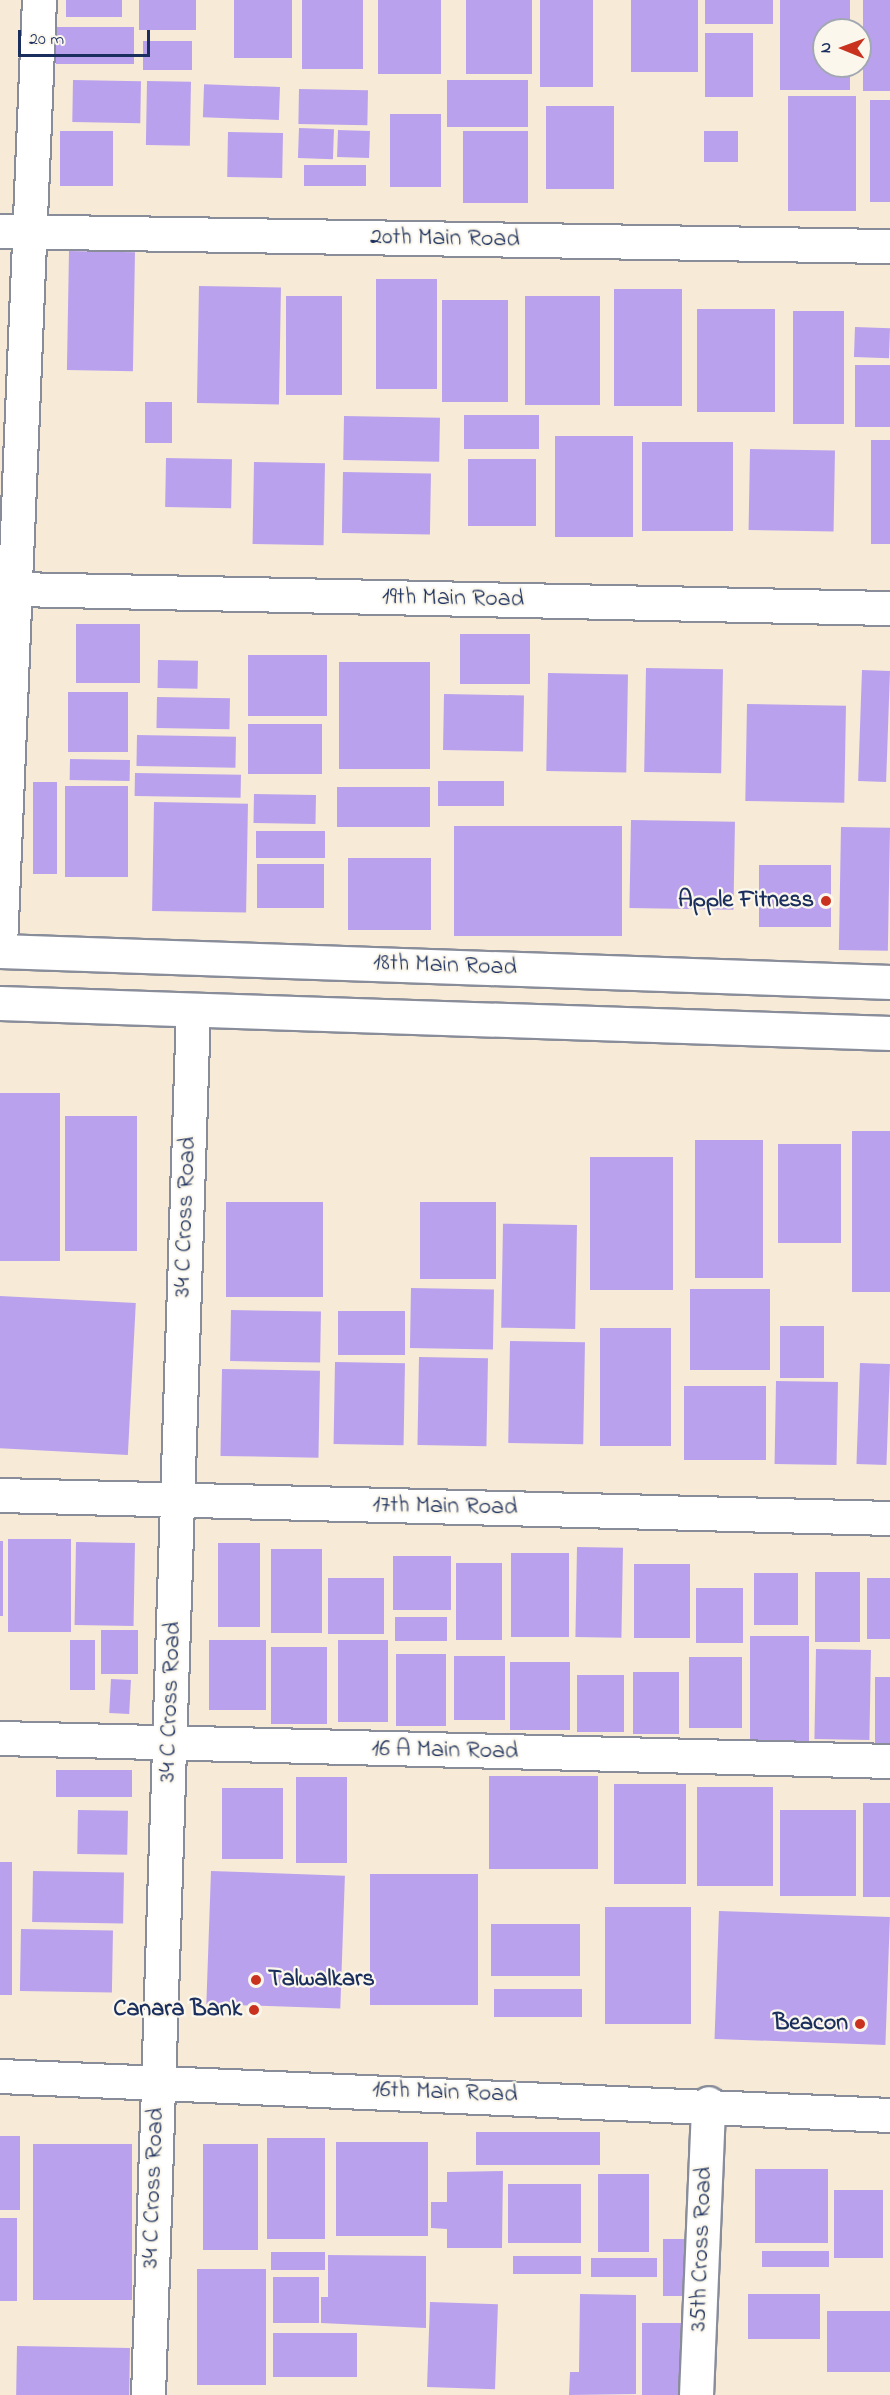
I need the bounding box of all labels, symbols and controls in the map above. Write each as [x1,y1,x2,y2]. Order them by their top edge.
scale bar [21,18,153,56]
north arrow [812,18,872,78]
text: 20 m [29,27,64,53]
text: N [814,42,838,53]
street label: 20th Main Road [370,223,520,255]
street label: 19th Main Road [382,583,524,615]
place label: Apple Fitness [678,887,814,915]
marker: Apple Fitness [819,894,833,908]
street label: 18th Main Road [373,949,517,983]
street label: 34 C Cross Road [169,1136,203,1298]
street label: 17th Main Road [372,1491,518,1523]
street label: 34 C Cross Road [154,1621,188,1783]
street label: 16 A Main Road [371,1735,519,1767]
place label: Talwalkars [268,1966,375,1994]
marker: Talwalkars [249,1973,263,1987]
place label: Canara Bank [113,1996,242,2024]
marker: Canara Bank [247,2003,261,2017]
place label: Beacon [773,2010,848,2038]
marker: Beacon [853,2017,867,2031]
street label: 16th Main Road [372,2076,518,2110]
street label: 34 C Cross Road [137,2107,171,2269]
street label: 35th Cross Road [685,2166,719,2332]

